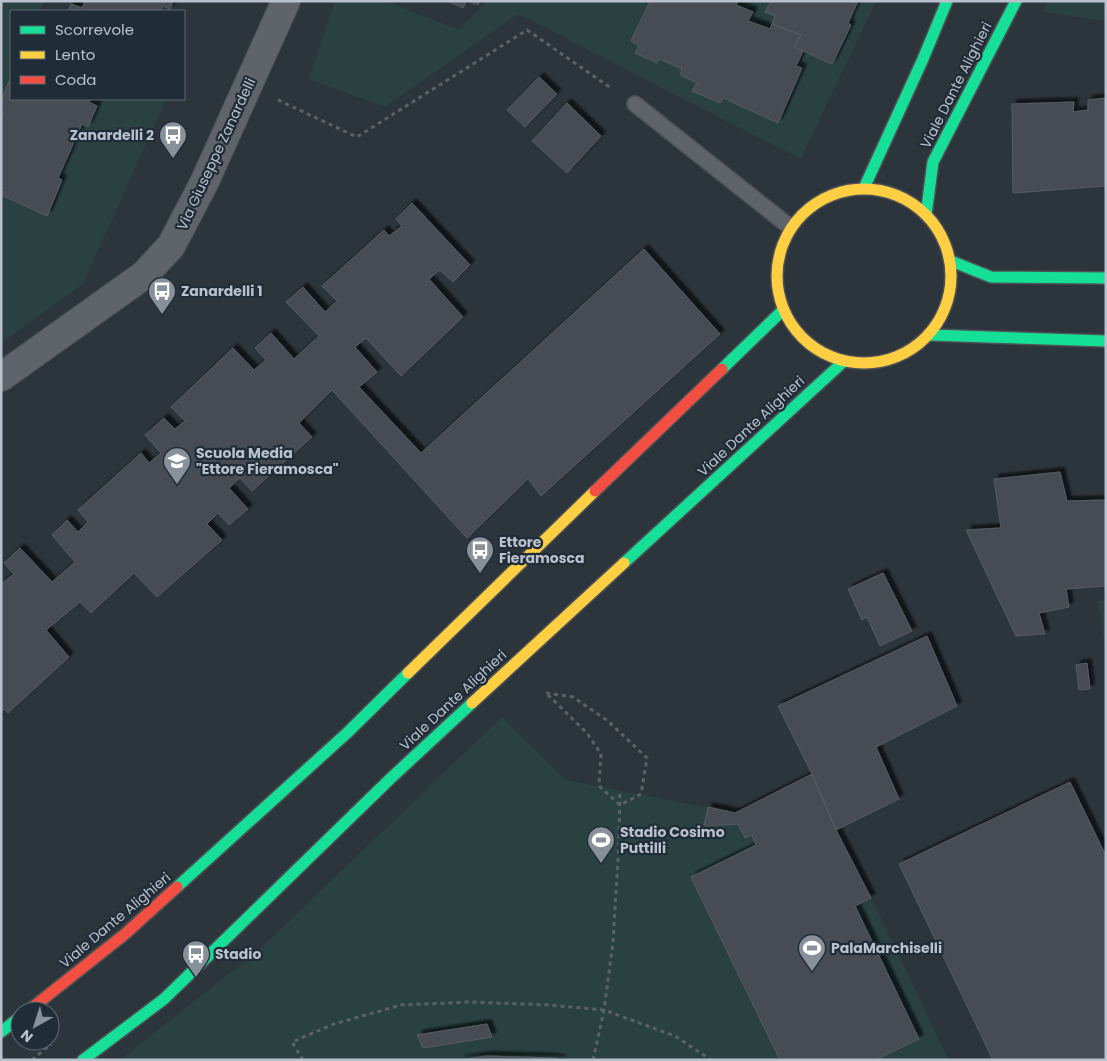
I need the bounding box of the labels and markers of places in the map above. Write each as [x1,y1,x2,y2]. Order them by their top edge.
bus stop icon: Zanardelli 2 [158,120,188,159]
place label: Zanardelli 2 [70,125,154,145]
bus stop icon: Zanardelli 1 [147,276,177,315]
place label: Zanardelli 1 [181,281,263,301]
place label: Scuola Media "Ettore Fieramosca" [196,443,339,479]
school or university icon: Scuola Media "Ettore Fieramosca" [162,446,192,485]
place label: Ettore Fieramosca [499,532,584,568]
bus stop icon: Ettore Fieramosca [465,535,495,574]
place label: Stadio Cosimo Puttilli [620,822,725,858]
sports icon: Stadio Cosimo Puttilli [586,825,616,864]
sports icon: PalaMarchiselli [797,933,827,972]
place label: PalaMarchiselli [831,938,942,958]
bus stop icon: Stadio [181,939,211,978]
place label: Stadio [215,944,261,964]

